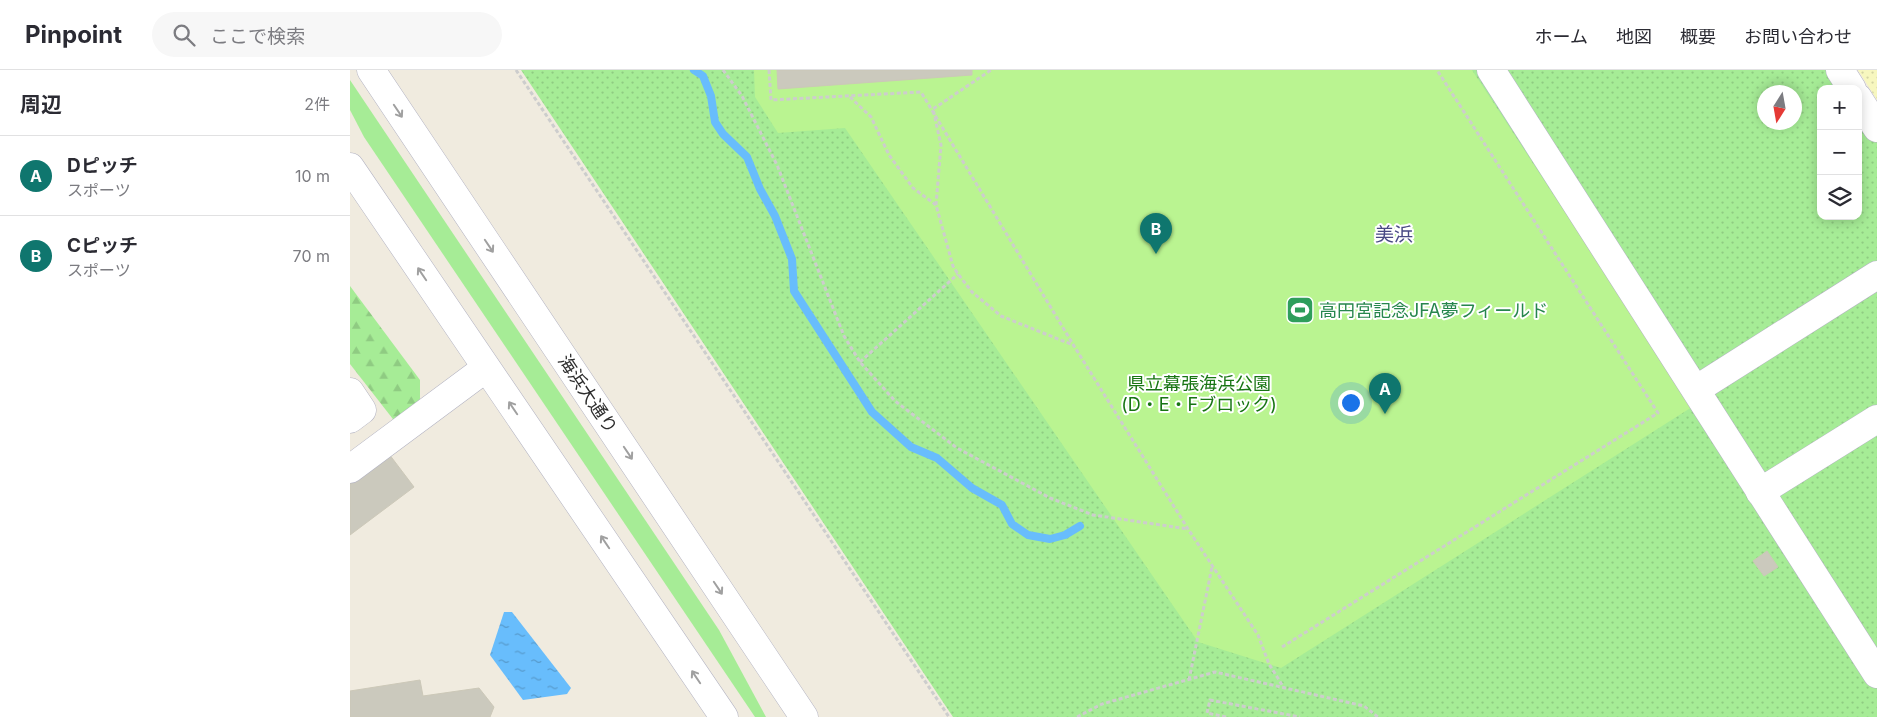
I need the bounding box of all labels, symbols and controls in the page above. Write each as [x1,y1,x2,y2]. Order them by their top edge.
search box [152,12,502,57]
text: Pinpoint [25,20,122,49]
icon: search [170,21,198,49]
text: ここで検索 [210,25,305,48]
text: ホーム [1535,26,1588,47]
text: 地図 [1616,26,1652,47]
text: 概要 [1680,26,1716,47]
text: お問い合わせ [1744,26,1852,47]
north arrow [1757,85,1802,130]
map controls [1817,85,1862,220]
button: + [1817,85,1862,130]
text: 周辺 [20,92,62,117]
text: 2件 [304,94,330,114]
one-way arrow [393,103,403,117]
button: − [1817,130,1862,175]
text: Dピッチ [67,154,138,177]
text: A [30,166,42,186]
text: 10 m [295,166,330,186]
button: layers [1817,175,1862,220]
text: スポーツ [67,180,131,200]
pin: B [1140,213,1172,254]
district label: 美浜 [1375,223,1413,246]
text: Cピッチ [67,234,138,257]
one-way arrow [484,238,494,252]
text: B [31,246,41,266]
text: 70 m [293,246,330,266]
text: スポーツ [67,260,131,280]
one-way arrow [417,267,427,281]
sports icon: 高円宮記念JFA夢フィールド [1285,295,1315,325]
place label: 高円宮記念JFA夢フィールド [1319,300,1548,321]
street label: 海浜大通り [554,351,622,437]
park label: 県立幕張海浜公園 (D・E・Fブロック) [1121,373,1277,415]
pin: A [1369,373,1401,414]
your location [1338,390,1364,416]
one-way arrow [508,401,519,415]
one-way arrow [623,446,633,460]
one-way arrow [600,536,610,550]
one-way arrow [713,581,723,595]
one-way arrow [691,670,701,684]

